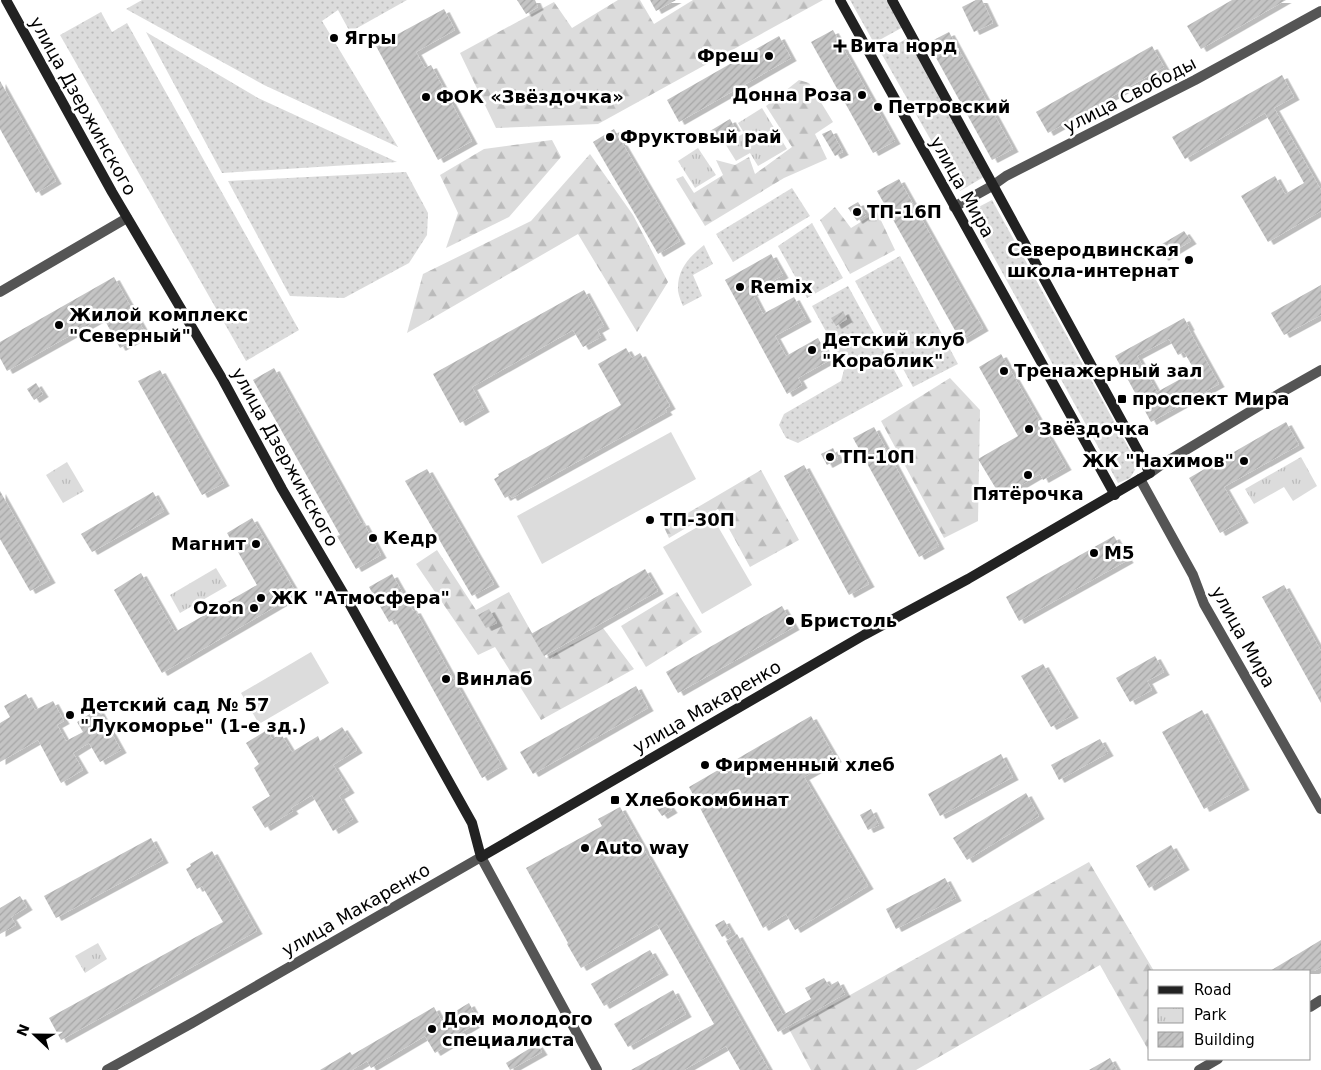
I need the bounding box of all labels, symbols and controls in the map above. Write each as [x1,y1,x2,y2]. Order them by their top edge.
street label: улица Дзержинского [26,13,141,199]
place label: Ягры [344,27,396,48]
marker: Ягры [328,32,340,44]
place label: Вита норд [850,35,957,56]
marker: Вита норд [834,40,846,52]
place label: Фреш [697,45,759,66]
marker: Фреш [763,50,775,62]
street label: улица Свободы [1060,52,1200,137]
place label: Донна Роза [732,84,852,105]
place label: ФОК «Звёздочка» [436,86,624,107]
marker: Донна Роза [856,89,868,101]
marker: ФОК «Звёздочка» [420,91,432,103]
place label: Петровский [888,96,1010,117]
marker: Петровский [872,101,884,113]
place label: Фруктовый рай [620,126,782,147]
marker: Фруктовый рай [604,131,616,143]
street label: улица Мира [926,132,999,241]
place label: ТП-16П [867,201,942,222]
marker: ТП-16П [851,206,863,218]
place label: Северодвинская школа-интернат [1007,239,1180,281]
marker: Северодвинская школа-интернат [1183,254,1195,266]
place label: Remix [750,276,813,297]
marker: Remix [734,281,746,293]
place label: Жилой комплекс "Северный" [69,304,248,346]
marker: Жилой комплекс "Северный" [53,319,65,331]
place label: Детский клуб "Кораблик" [822,329,965,371]
marker: Детский клуб "Кораблик" [806,344,818,356]
place label: Тренажерный зал [1014,360,1202,381]
street label: улица Дзержинского [228,364,343,550]
marker: Тренажерный зал [998,365,1010,377]
place label: проспект Мира [1132,388,1289,409]
marker: проспект Мира [1116,393,1128,405]
place label: Звёздочка [1039,418,1149,439]
marker: Звёздочка [1023,423,1035,435]
place label: ТП-10П [840,446,915,467]
place label: ЖК "Нахимов" [1082,450,1234,471]
marker: ТП-10П [824,451,836,463]
marker: ЖК "Нахимов" [1238,455,1250,467]
marker: Пятёрочка [1022,469,1034,481]
place label: Пятёрочка [972,483,1084,504]
place label: ТП-30П [660,509,735,530]
marker: ТП-30П [644,514,656,526]
place label: Кедр [383,527,437,548]
marker: Кедр [367,532,379,544]
place label: Магнит [171,533,247,554]
marker: Магнит [250,538,262,550]
place label: М5 [1104,542,1134,563]
marker: М5 [1088,547,1100,559]
street label: улица Мира [1207,582,1280,691]
place label: ЖК "Атмосфера" [271,587,450,608]
marker: ЖК "Атмосфера" [255,592,267,604]
place label: Ozon [193,597,244,618]
marker: Ozon [248,602,260,614]
place label: Бристоль [800,610,897,631]
marker: Бристоль [784,615,796,627]
street label: улица Макаренко [629,656,785,758]
place label: Винлаб [456,668,533,689]
marker: Винлаб [440,673,452,685]
place label: Детский сад № 57 "Лукоморье" (1-е зд.) [80,694,307,736]
marker: Детский сад № 57 "Лукоморье" (1-е зд.) [64,709,76,721]
place label: Фирменный хлеб [715,754,895,775]
marker: Фирменный хлеб [699,759,711,771]
place label: Хлебокомбинат [625,789,789,810]
marker: Хлебокомбинат [609,794,621,806]
place label: Auto way [595,837,689,858]
marker: Auto way [579,842,591,854]
street label: улица Макаренко [278,859,434,961]
legend [1148,970,1311,1060]
text: Road [1194,981,1232,999]
text: Park [1194,1006,1227,1024]
place label: Дом молодого специалиста [442,1008,593,1050]
north arrow [10,1010,60,1060]
text: N [13,1022,33,1039]
marker: Дом молодого специалиста [426,1023,438,1035]
text: Building [1194,1031,1255,1049]

